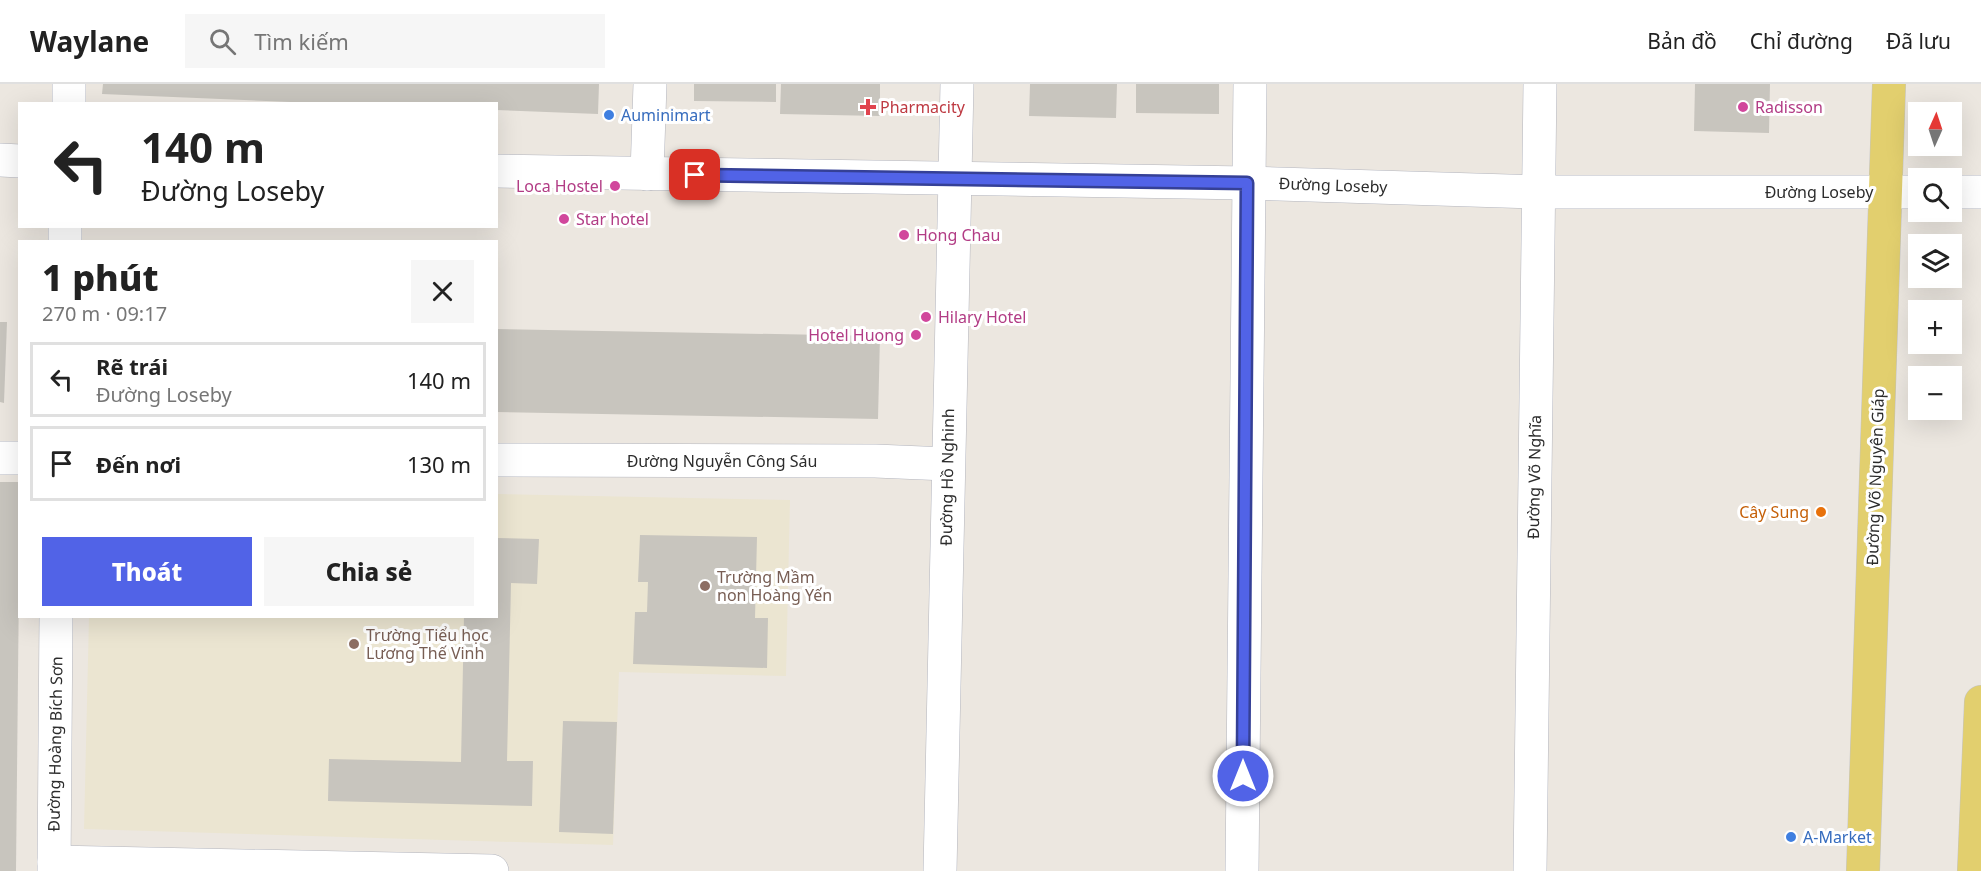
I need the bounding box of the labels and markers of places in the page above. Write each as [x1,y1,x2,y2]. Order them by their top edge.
place label: Pharmacity [880,96,966,118]
place label: Radisson [1755,96,1823,118]
marker: Pharmacity [861,100,875,114]
marker: Radisson [1736,100,1750,114]
place label: Auminimart [621,104,711,126]
marker: Auminimart [602,108,616,122]
pin [669,149,720,200]
place label: Loca Hostel [516,175,603,197]
marker: Loca Hostel [608,179,622,193]
place label: Star hotel [576,208,649,230]
marker: Star hotel [557,212,571,226]
place label: Hong Chau [916,224,1000,246]
marker: Hong Chau [897,228,911,242]
place label: Hilary Hotel [938,306,1026,328]
marker: Hilary Hotel [919,310,933,324]
place label: Hotel Huong [808,324,904,346]
marker: Hotel Huong [909,328,923,342]
place label: Cây Sung [1739,501,1809,523]
marker: Cây Sung [1814,505,1828,519]
place label: Trường Mầm non Hoàng Yến [717,566,832,606]
marker: Trường Mầm non Hoàng Yến [698,579,712,593]
place label: Trường Tiểu học Lương Thế Vinh [366,624,489,664]
marker: Trường Tiểu học Lương Thế Vinh [347,637,361,651]
place label: A-Market [1803,826,1872,848]
marker: A-Market [1784,830,1798,844]

